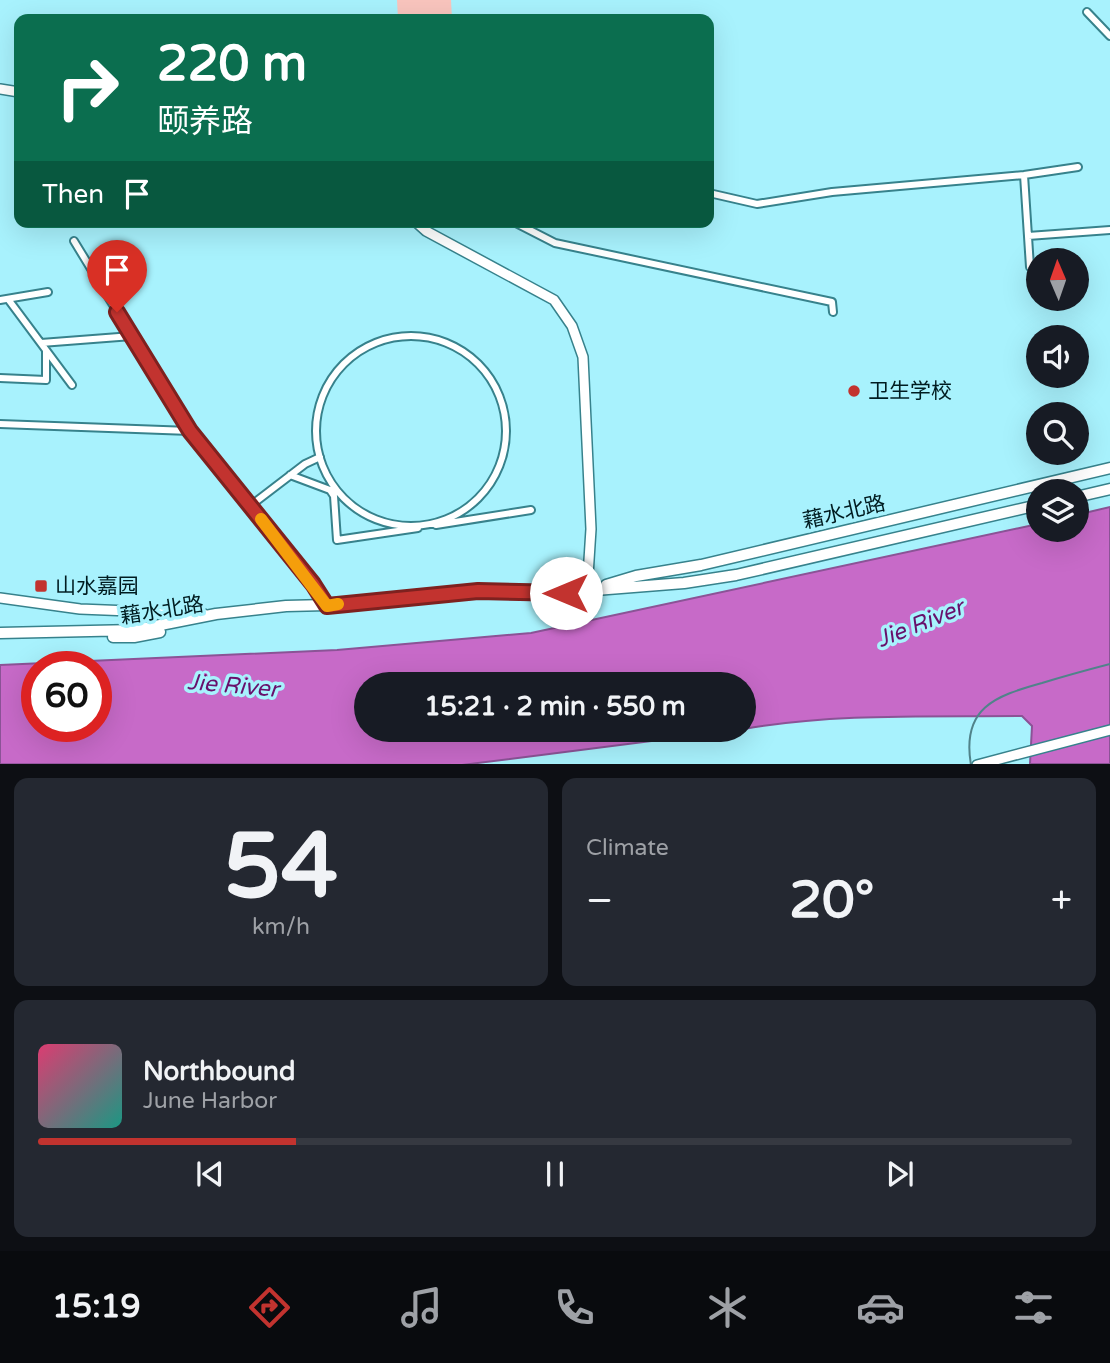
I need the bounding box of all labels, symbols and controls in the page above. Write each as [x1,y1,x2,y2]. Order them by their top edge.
text: 220 m [157,35,307,94]
icon: right [42,42,133,133]
text: 颐养路 [157,103,253,141]
icon: arrive [118,175,156,213]
text: Then [42,179,104,210]
pin [87,240,147,312]
north arrow [1026,248,1088,312]
map controls [1026,248,1089,542]
icon: arrive [98,251,136,289]
button: sound [1026,325,1089,388]
place label: 卫生学校 [868,379,952,404]
marker: 卫生学校 [846,383,862,399]
button: search [1026,402,1089,465]
button: layers [1026,479,1089,542]
street label: 藉水北路 [800,491,888,534]
position arrow [529,556,603,630]
place label: 山水嘉园 [55,574,139,599]
marker: 山水嘉园 [33,578,49,594]
street label: 藉水北路 [119,592,206,629]
water label: Jie River [873,593,971,654]
speed limit sign: 60 [21,651,112,742]
water label: Jie River [186,668,283,704]
text: 15:21 · 2 min · 550 m [424,691,686,722]
text: 54 [224,812,338,922]
text: Climate [586,834,669,862]
text: 20° [789,869,874,932]
text: − [586,878,613,924]
text: + [1051,878,1072,924]
text: km/h [252,913,310,941]
text: Northbound [143,1056,295,1087]
text: June Harbor [143,1087,277,1115]
icon: previous [191,1155,229,1193]
icon: pause [536,1155,574,1193]
icon: next [881,1155,919,1193]
icon: directions [245,1283,294,1332]
icon: music [397,1283,446,1332]
icon: phone [550,1283,599,1332]
icon: climate [703,1283,752,1332]
icon: car [856,1283,905,1332]
icon: filters [1009,1283,1058,1332]
text: 15:19 [52,1288,141,1326]

